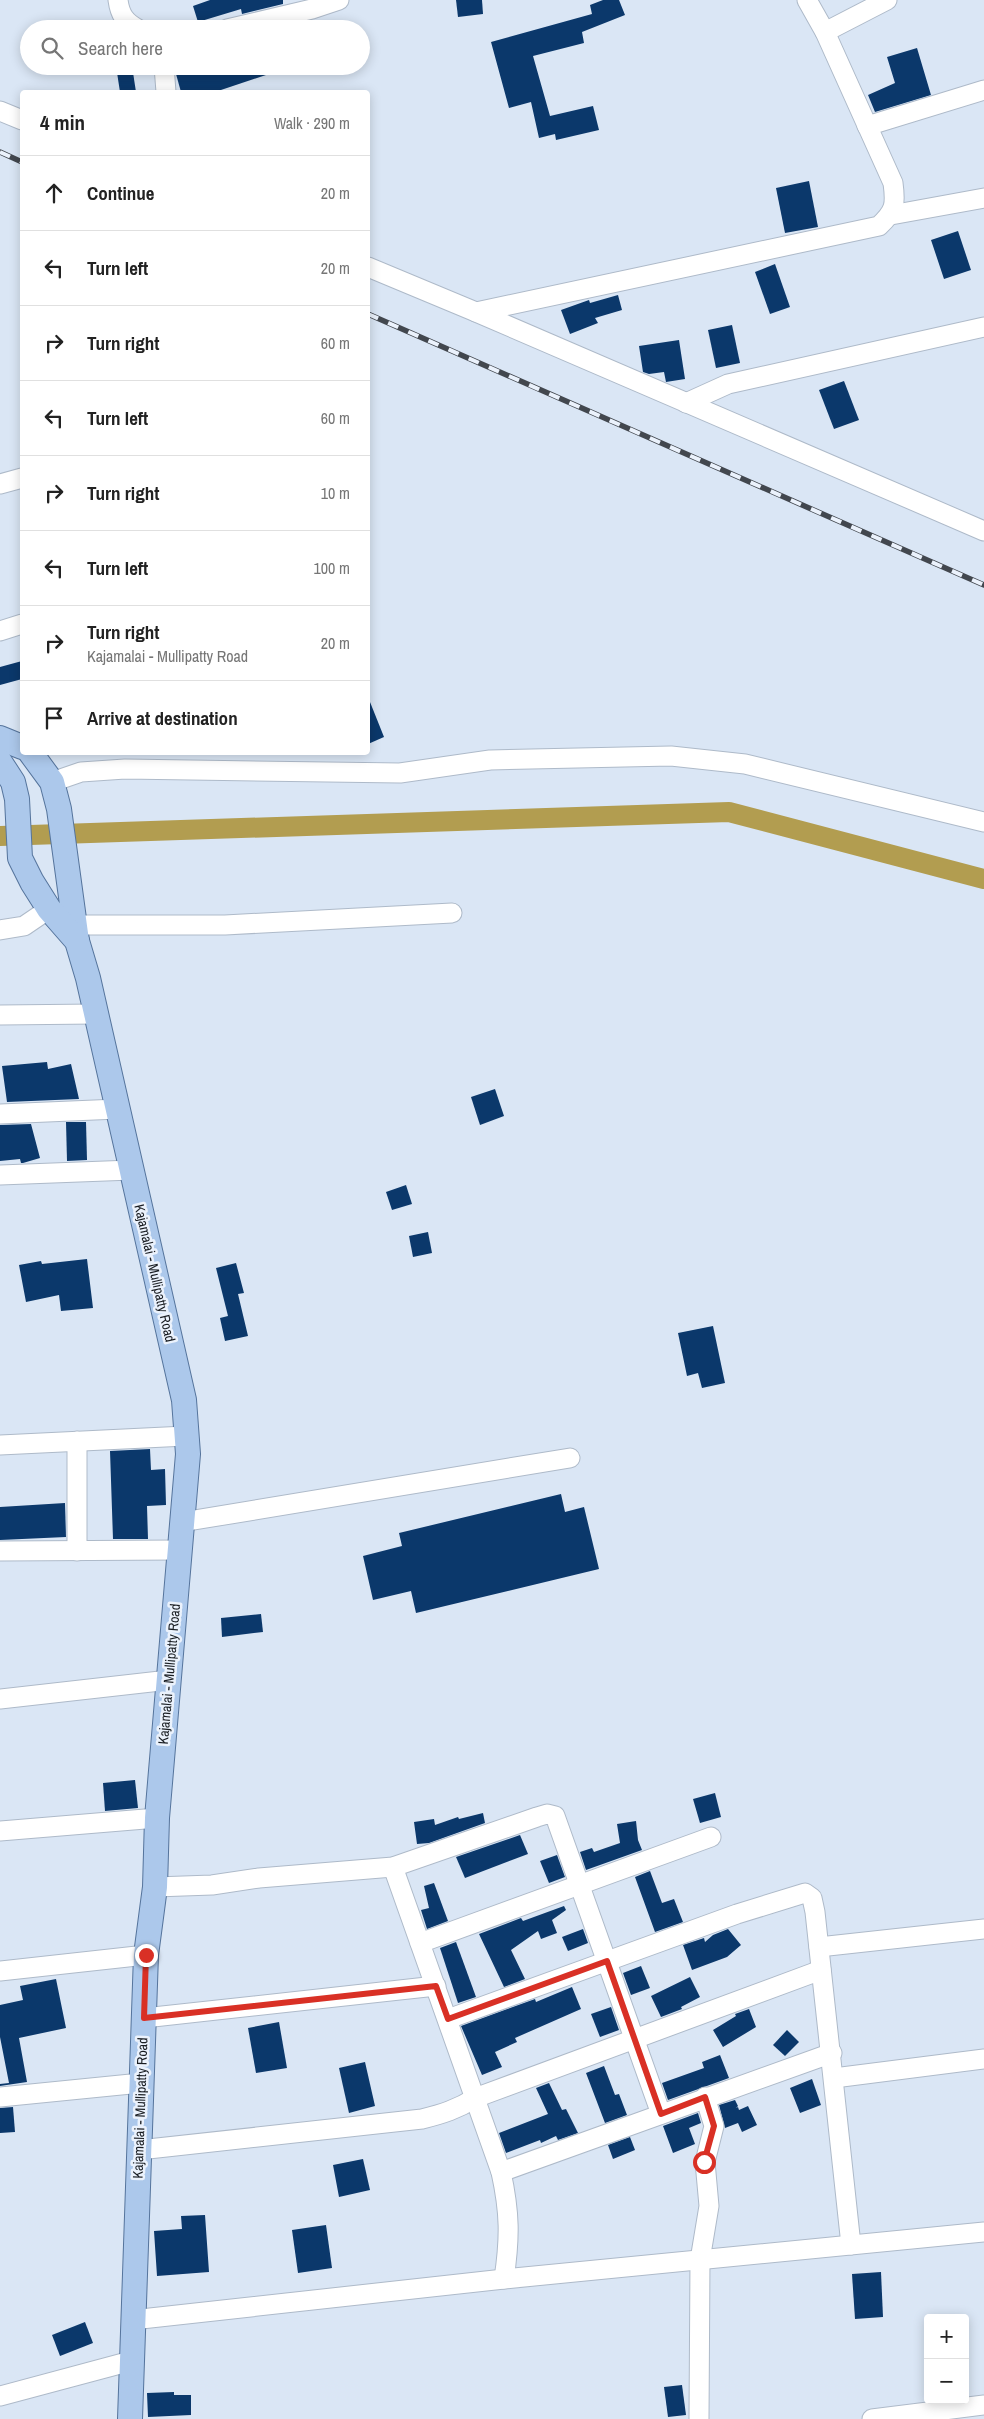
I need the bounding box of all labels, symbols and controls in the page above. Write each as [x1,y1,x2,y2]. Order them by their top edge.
search box [20,20,370,75]
icon: search [38,34,66,62]
text: Search here [78,35,163,61]
text: 4 min [40,108,85,137]
text: Walk · 290 m [274,112,350,134]
icon: ahead [40,179,68,207]
text: Continue [87,180,155,206]
text: 20 m [321,182,350,204]
icon: left [40,254,68,282]
text: Turn left [87,255,148,281]
text: 20 m [321,257,350,279]
icon: right [40,329,68,357]
text: Turn right [87,330,159,356]
text: 60 m [321,332,350,354]
icon: left [40,404,68,432]
text: Turn left [87,405,148,431]
text: 60 m [321,407,350,429]
icon: right [40,479,68,507]
text: Turn right [87,480,159,506]
text: 10 m [321,482,350,504]
icon: left [40,554,68,582]
text: Turn left [87,555,148,581]
text: 100 m [314,557,350,579]
text: Turn right [87,619,159,645]
icon: right [40,629,68,657]
text: 20 m [321,632,350,654]
text: Kajamalai - Mullipatty Road [87,645,248,667]
icon: arrive [40,704,68,732]
text: Arrive at destination [87,705,238,731]
street label: Kajamalai - Mullipatty Road [130,1202,180,1344]
street label: Kajamalai - Mullipatty Road [154,1603,184,1745]
route end [135,1944,158,1967]
street label: Kajamalai - Mullipatty Road [129,2037,151,2179]
route start [693,2151,716,2174]
map controls [924,2314,969,2404]
button: + [924,2314,969,2359]
button: − [924,2359,969,2404]

